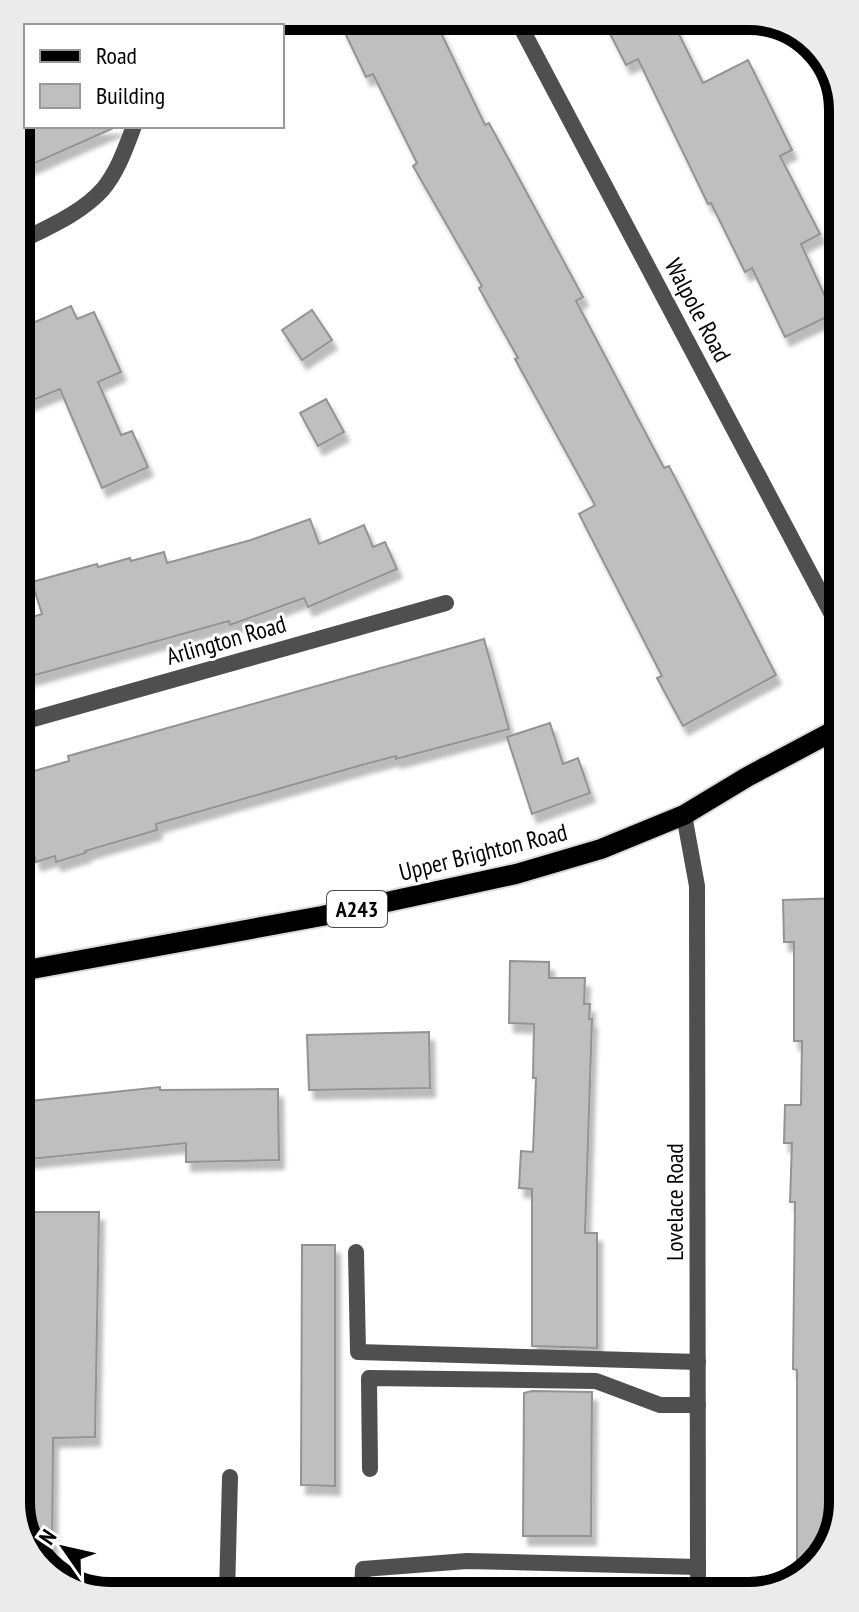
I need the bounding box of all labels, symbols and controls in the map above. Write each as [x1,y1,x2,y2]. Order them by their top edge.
legend [24,24,284,128]
text: Road [96,40,137,71]
text: Building [96,80,165,111]
street label: Walpole Road [658,253,738,367]
street label: Arlington Road [163,608,289,672]
street label: Upper Brighton Road [396,816,570,888]
road number: A243 [327,891,387,927]
street label: Lovelace Road [659,1143,690,1261]
north arrow [24,1508,104,1588]
text: N [32,1524,62,1550]

